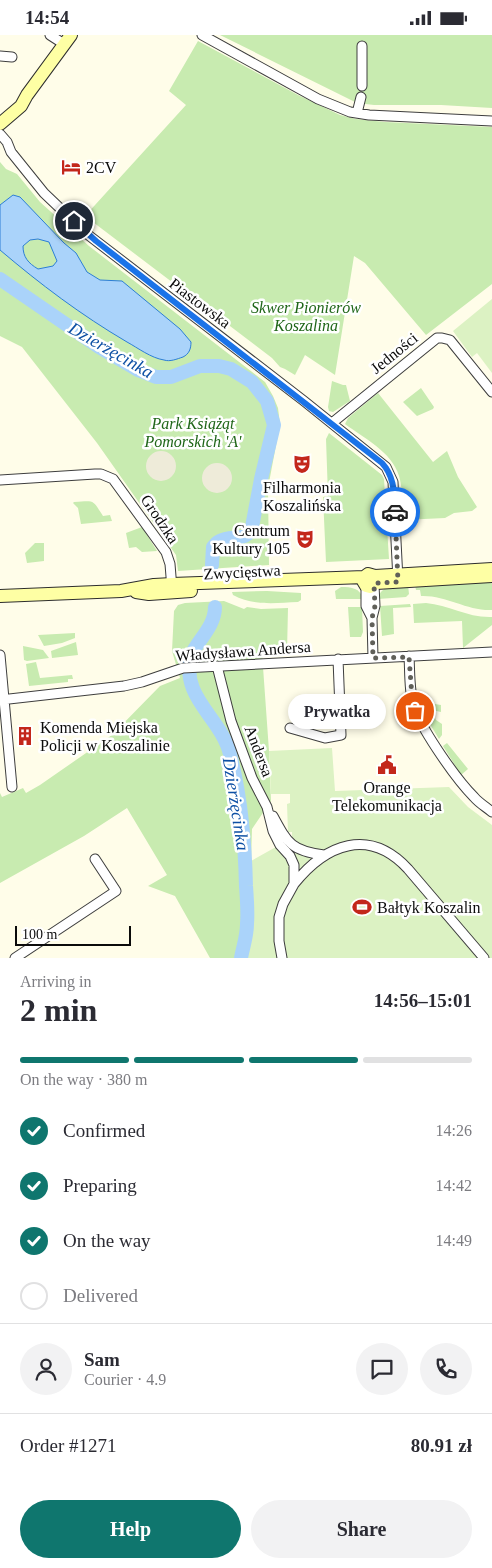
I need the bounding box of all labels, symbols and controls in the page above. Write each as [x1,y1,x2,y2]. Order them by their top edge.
text: 14:54 [25,7,69,28]
hotel icon: 2CV [60,156,82,178]
place label: 2CV [86,159,117,176]
pin [53,200,95,242]
icon: home [60,207,88,235]
street label: Piastowska [166,275,234,331]
park label: Skwer Pionierów Koszalina [251,299,361,334]
water label: Dzierżęcinka [64,317,157,382]
street label: Jedności [367,329,421,377]
park label: Park Książąt Pomorskich 'A' [143,415,242,450]
theatre icon: Filharmonia Koszalińska [291,453,313,475]
place label: Filharmonia Koszalińska [263,479,341,514]
courier [370,487,420,537]
street label: Grodzka [138,491,182,547]
icon: car [381,498,409,526]
place label: Centrum Kultury 105 [212,522,291,558]
theatre icon: Centrum Kultury 105 [294,528,316,550]
street label: Zwycięstwa [203,561,281,584]
street label: Władysława Andersa [175,638,311,665]
pin [394,690,436,732]
callout: Prywatka [288,693,385,729]
icon: bag [401,697,429,725]
text: Prywatka [304,703,370,720]
place label: Komenda Miejska Policji w Koszalinie [40,719,170,755]
street label: Andersa [242,723,276,779]
building icon: Komenda Miejska Policji w Koszalinie [14,725,36,747]
public building icon: Orange Telekomunikacja [376,754,398,776]
water label: Dzierżęcinka [219,755,253,852]
place label: Orange Telekomunikacja [332,779,442,815]
sports icon: Bałtyk Koszalin [351,896,373,918]
place label: Bałtyk Koszalin [377,899,481,917]
scale bar [15,923,131,946]
text: 100 m [22,927,57,942]
text: Arriving in [20,973,92,990]
text: 14:56–15:01 [374,990,472,1011]
text: 2 min [20,992,97,1028]
text: On the way · 380 m [20,1071,148,1088]
icon: check [20,1117,48,1145]
text: Confirmed [63,1120,145,1141]
text: 14:26 [436,1122,472,1139]
icon: check [20,1172,48,1200]
text: Preparing [63,1175,137,1196]
text: 14:42 [436,1177,472,1194]
icon: check [20,1227,48,1255]
text: On the way [63,1230,151,1251]
text: 14:49 [436,1232,472,1249]
text: Delivered [63,1285,138,1306]
button: person [20,1343,72,1395]
button: chat [356,1343,408,1395]
button: phone [420,1343,472,1395]
text: Sam [84,1349,120,1370]
text: Courier · 4.9 [84,1371,166,1388]
text: Order #1271 [20,1435,117,1456]
text: 80.91 zł [411,1435,472,1456]
button: Help [20,1500,241,1558]
button: Share [251,1500,472,1558]

